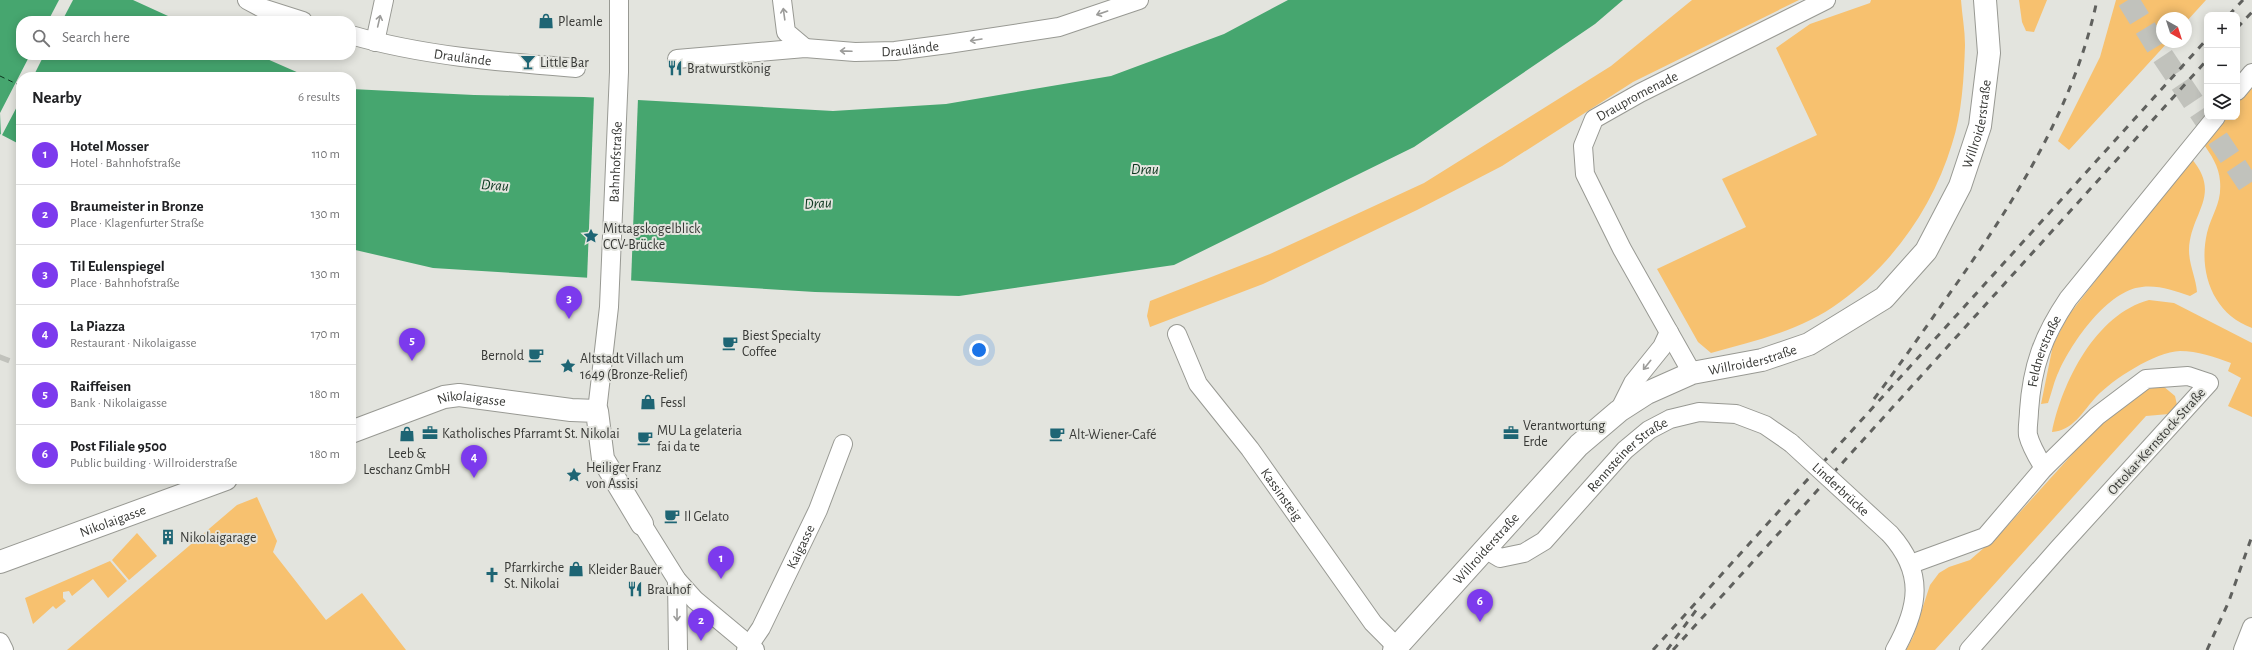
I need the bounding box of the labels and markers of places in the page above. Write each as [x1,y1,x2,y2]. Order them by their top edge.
shop icon: Pleamle [537,12,555,30]
place label: Pleamle [558,15,603,29]
bar icon: Little Bar [519,53,537,71]
place label: Little Bar [540,56,589,70]
restaurant icon: Bratwurstkönig [666,59,684,77]
place label: Bratwurstkönig [687,62,771,76]
place label: Mittagskogelblick CCV-Brücke [603,222,701,252]
place icon: Mittagskogelblick CCV-Brücke [582,227,600,245]
pin: 3 [556,286,582,319]
pin: 5 [399,328,425,361]
place label: Biest Specialty Coffee [742,329,821,359]
cafe icon: Biest Specialty Coffee [721,334,739,352]
cafe icon: Bernold [527,346,545,364]
place label: Bernold [481,349,524,363]
place label: Altstadt Villach um 1649 (Bronze-Relief) [580,352,688,382]
place icon: Altstadt Villach um 1649 (Bronze-Relief) [559,357,577,375]
shop icon: Fessl [639,393,657,411]
place label: Fessl [660,396,686,410]
place label: Verantwortung Erde [1523,419,1605,449]
office icon: Katholisches Pfarramt St. Nikolai [421,424,439,442]
place label: MU La gelateria fai da te [657,424,743,454]
office icon: Verantwortung Erde [1502,424,1520,442]
shop icon: Leeb & Leschanz GmbH [398,425,416,443]
cafe icon: Alt-Wiener-Café [1048,425,1066,443]
place label: Katholisches Pfarramt St. Nikolai [442,427,620,441]
place label: Alt-Wiener-Café [1069,428,1156,442]
cafe icon: MU La gelateria fai da te [636,429,654,447]
pin: 4 [461,445,487,478]
place label: Leeb & Leschanz GmbH [363,447,451,477]
place label: Heiliger Franz von Assisi [586,461,662,491]
place icon: Heiliger Franz von Assisi [565,466,583,484]
cafe icon: Il Gelato [663,507,681,525]
place label: Il Gelato [684,510,729,524]
building icon: Nikolaigarage [159,528,177,546]
place label: Nikolaigarage [180,531,256,545]
pin: 1 [708,546,734,579]
shop icon: Kleider Bauer [567,560,585,578]
place label: Pfarrkirche St. Nikolai [504,561,564,591]
place label: Kleider Bauer [588,563,662,577]
church icon: Pfarrkirche St. Nikolai [483,566,501,584]
restaurant icon: Brauhof [626,580,644,598]
place label: Brauhof [647,583,691,597]
pin: 6 [1467,589,1493,622]
pin: 2 [688,608,714,641]

